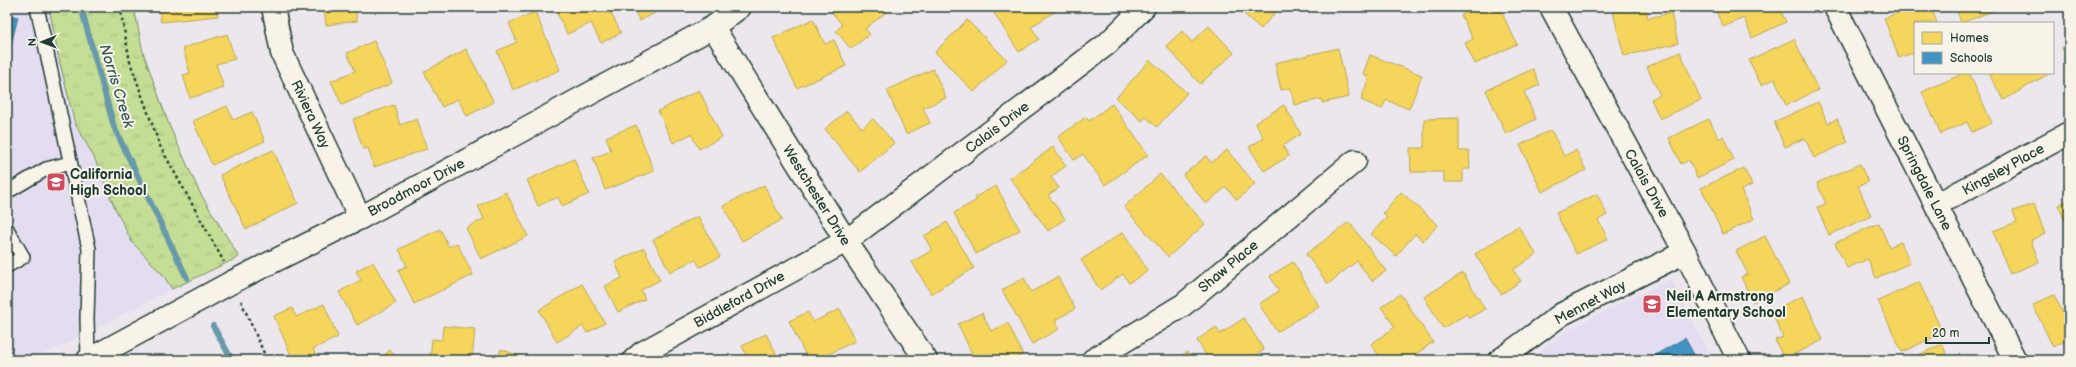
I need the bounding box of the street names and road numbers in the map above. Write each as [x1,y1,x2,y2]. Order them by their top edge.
street label: Riviera Way [287,77,334,152]
street label: Calais Drive [962,98,1033,157]
street label: Springdale Lane [1893,133,1956,233]
street label: Kingsley Place [1959,140,2047,199]
street label: Westchester Drive [779,142,854,249]
street label: Calais Drive [1621,146,1672,220]
street label: Broadmoor Drive [365,155,468,220]
street label: Shaw Place [1195,236,1262,296]
street label: Biddleford Drive [691,267,788,331]
street label: Mennet Way [1552,276,1629,328]

